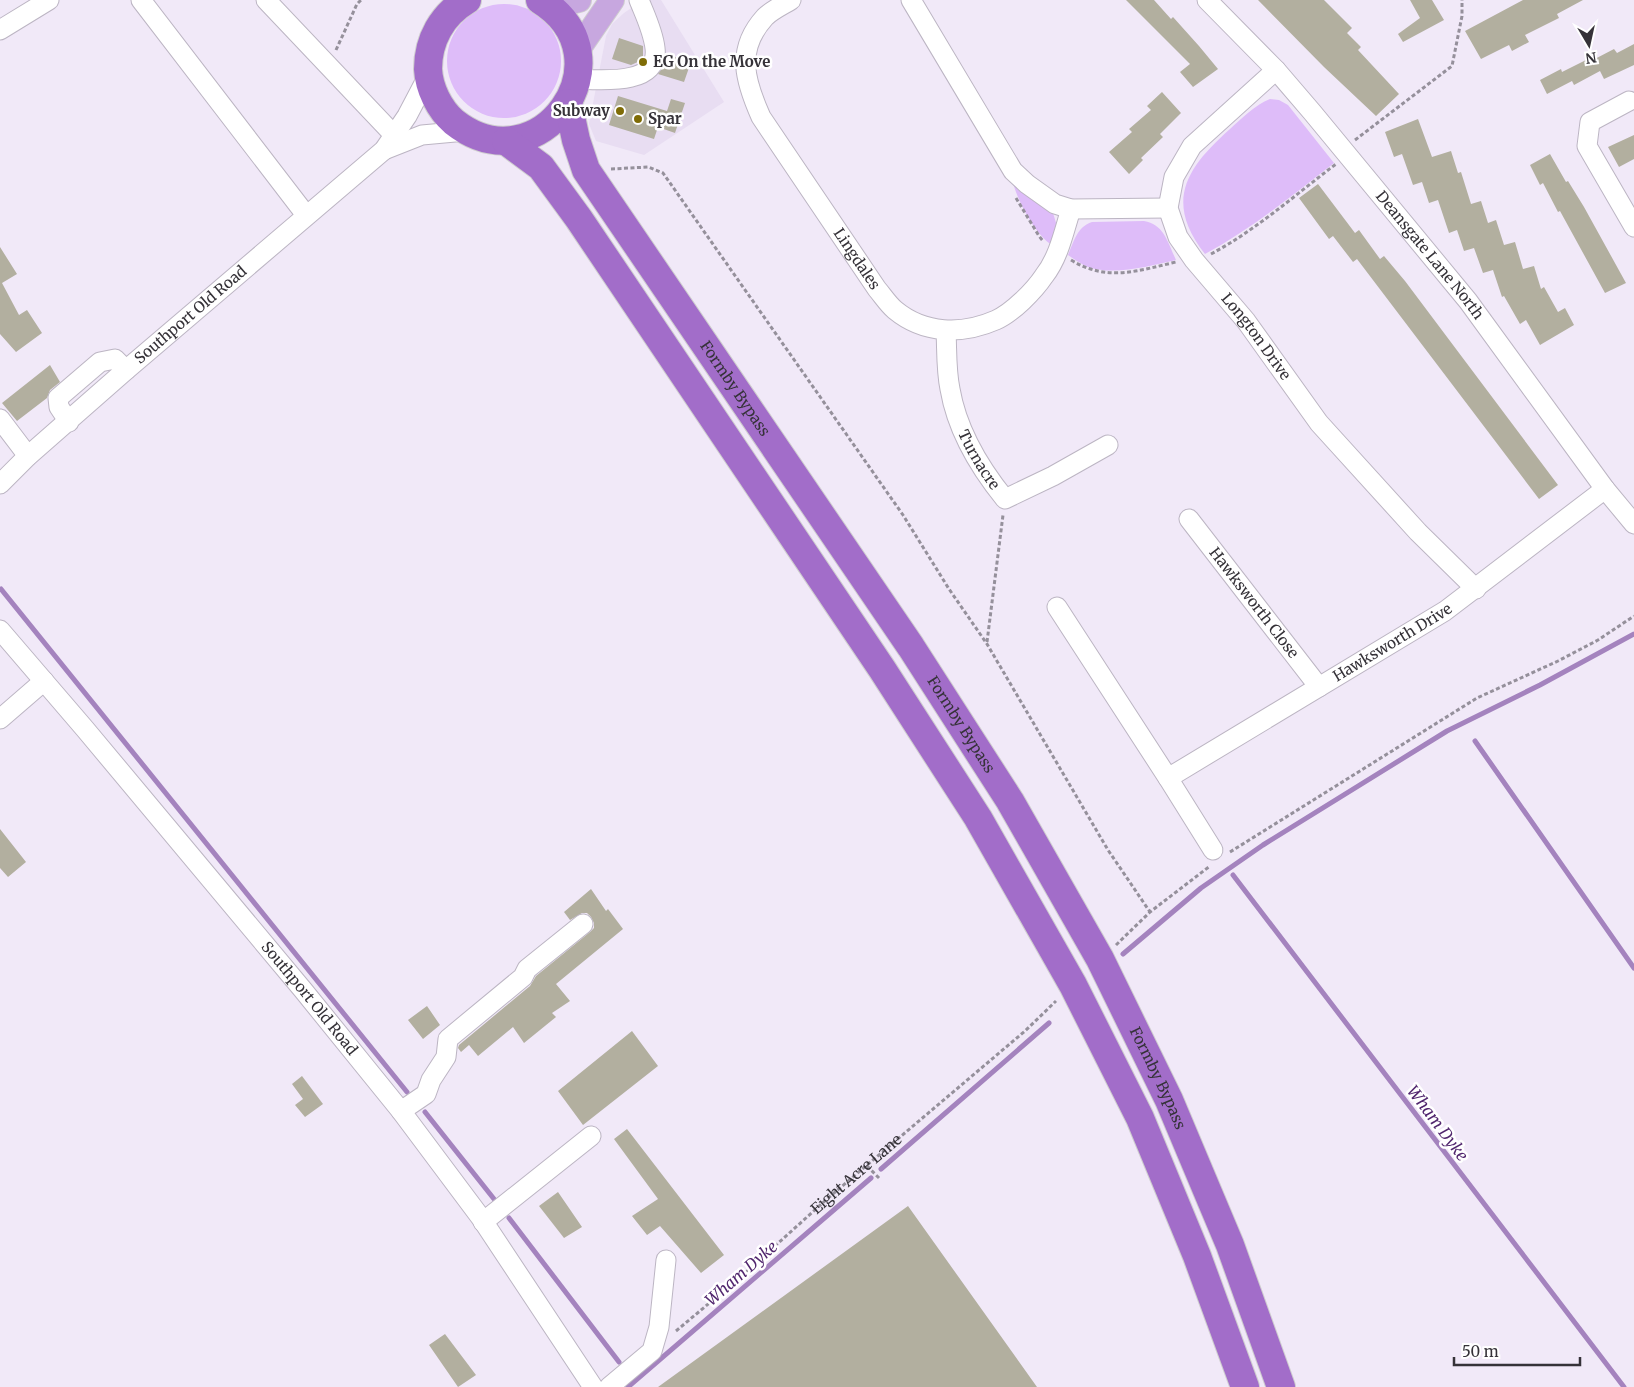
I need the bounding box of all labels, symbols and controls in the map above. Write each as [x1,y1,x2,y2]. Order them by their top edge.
north arrow [1564,20,1614,70]
text: N [1584,48,1598,68]
place label: EG On the Move [653,52,770,71]
marker: EG On the Move [637,56,649,68]
place label: Subway [553,101,610,120]
marker: Subway [614,105,626,117]
place label: Spar [648,109,682,128]
marker: Spar [632,113,644,125]
street label: Deansgate Lane North [1372,187,1488,323]
street label: Lingdales [830,224,885,293]
street label: Southport Old Road [130,261,250,368]
street label: Longton Drive [1217,289,1295,384]
street label: Formby Bypass [696,337,774,440]
street label: Turnacre [954,427,1004,493]
street label: Hawksworth Close [1205,543,1303,662]
street label: Hawksworth Drive [1329,599,1456,685]
street label: Formby Bypass [923,673,999,776]
street label: Southport Old Road [257,937,362,1059]
street label: Formby Bypass [1126,1024,1190,1132]
water label: Wham Dyke [1403,1081,1473,1165]
street label: Eight Acre Lane [807,1130,906,1218]
water label: Wham Dyke [701,1236,781,1310]
scale bar [1454,1334,1580,1366]
text: 50 m [1462,1342,1499,1361]

